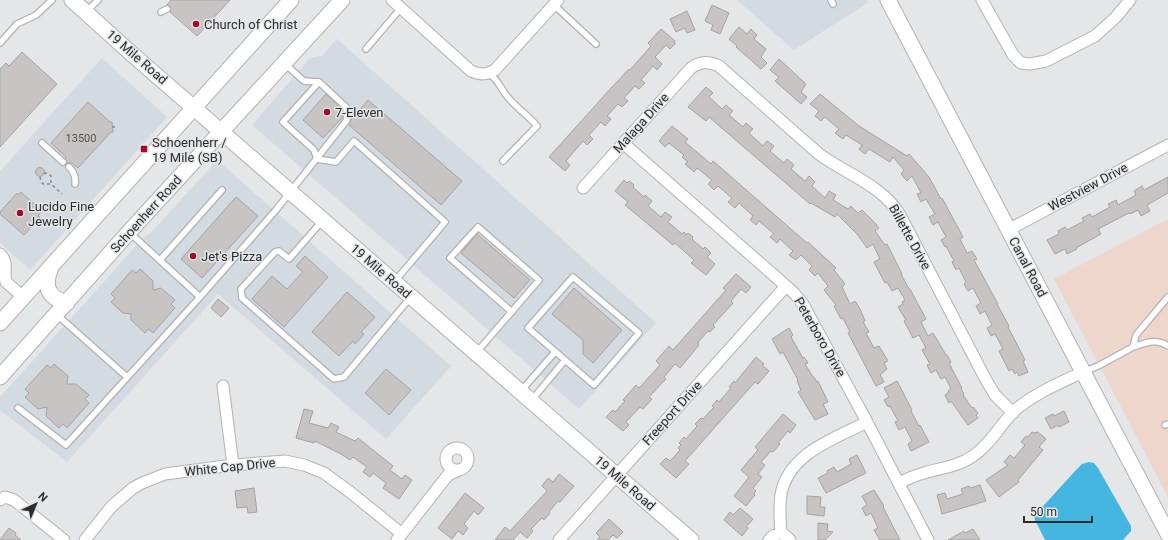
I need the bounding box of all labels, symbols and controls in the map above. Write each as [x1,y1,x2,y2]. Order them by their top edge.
place label: Church of Christ [204,17,298,32]
marker: Church of Christ [191,19,201,29]
street label: 19 Mile Road [104,27,170,87]
street label: Malaga Drive [610,90,672,156]
place label: 7-Eleven [335,105,384,120]
marker: 7-Eleven [322,107,332,117]
house number: 13500 [66,132,96,145]
place label: Schoenherr / 19 Mile (SB) [152,135,227,165]
marker: Schoenherr / 19 Mile (SB) [139,144,149,154]
street label: Westview Drive [1046,160,1130,214]
street label: Schoenherr Road [107,172,185,256]
place label: Lucido Fine Jewelry [28,199,94,229]
street label: Billette Drive [886,202,934,272]
marker: Lucido Fine Jewelry [15,208,25,218]
street label: Canal Road [1006,234,1050,300]
street label: 19 Mile Road [348,241,414,301]
place label: Jet's Pizza [201,249,262,264]
marker: Jet's Pizza [188,251,198,261]
street label: Peterboro Drive [791,295,849,380]
street label: Freeport Drive [639,378,705,448]
street label: 19 Mile Road [592,453,658,513]
street label: White Cap Drive [184,455,276,479]
north arrow [16,484,56,524]
text: N [35,490,50,505]
scale bar [1024,498,1092,524]
text: 50 m [1030,505,1057,519]

